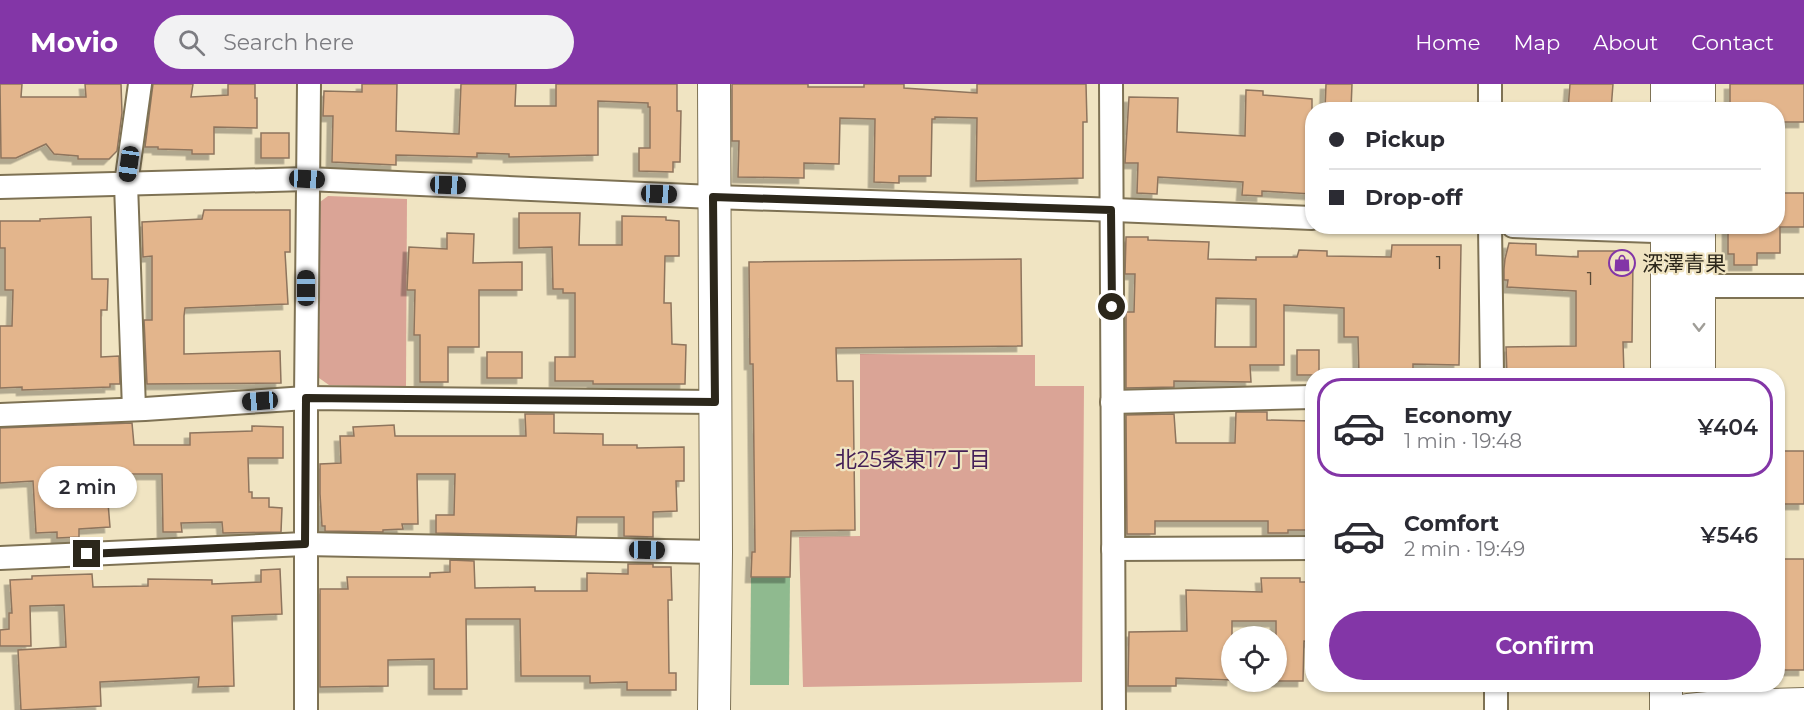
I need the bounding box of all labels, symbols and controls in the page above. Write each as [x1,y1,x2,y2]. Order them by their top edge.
search box [154,15,574,69]
text: Movio [30,25,118,59]
icon: search [175,26,208,59]
text: Search here [223,29,354,56]
text: Home [1415,30,1480,55]
text: Map [1513,30,1560,55]
text: About [1593,30,1658,55]
text: Contact [1691,30,1774,55]
text: Pickup [1365,126,1445,153]
car [118,145,140,183]
car [289,169,325,189]
car [430,175,466,195]
car [641,184,677,204]
text: Drop-off [1365,184,1463,211]
shop icon: 深澤青果 [1607,248,1637,278]
place label: 深澤青果 [1642,251,1726,276]
house number: 1 [1436,252,1442,274]
house number: 1 [1587,268,1593,290]
car [297,270,315,306]
route start [1098,293,1125,320]
one-way arrow [1693,322,1705,331]
car [241,391,279,411]
icon: car [1332,401,1386,455]
text: Economy [1404,402,1512,429]
text: ¥404 [1698,414,1758,441]
text: 1 min · 19:48 [1404,429,1522,453]
district label: 北25条東17丁目 [835,446,991,473]
callout: 2 min [38,467,136,509]
text: 2 min [59,475,116,499]
icon: car [1332,509,1386,563]
text: Comfort [1404,510,1499,537]
text: ¥546 [1701,522,1758,549]
text: 2 min · 19:49 [1404,537,1525,561]
route end [73,540,100,567]
car [629,541,665,559]
button: Confirm [1329,611,1761,680]
map controls [1221,626,1287,692]
button: locate [1221,626,1287,692]

